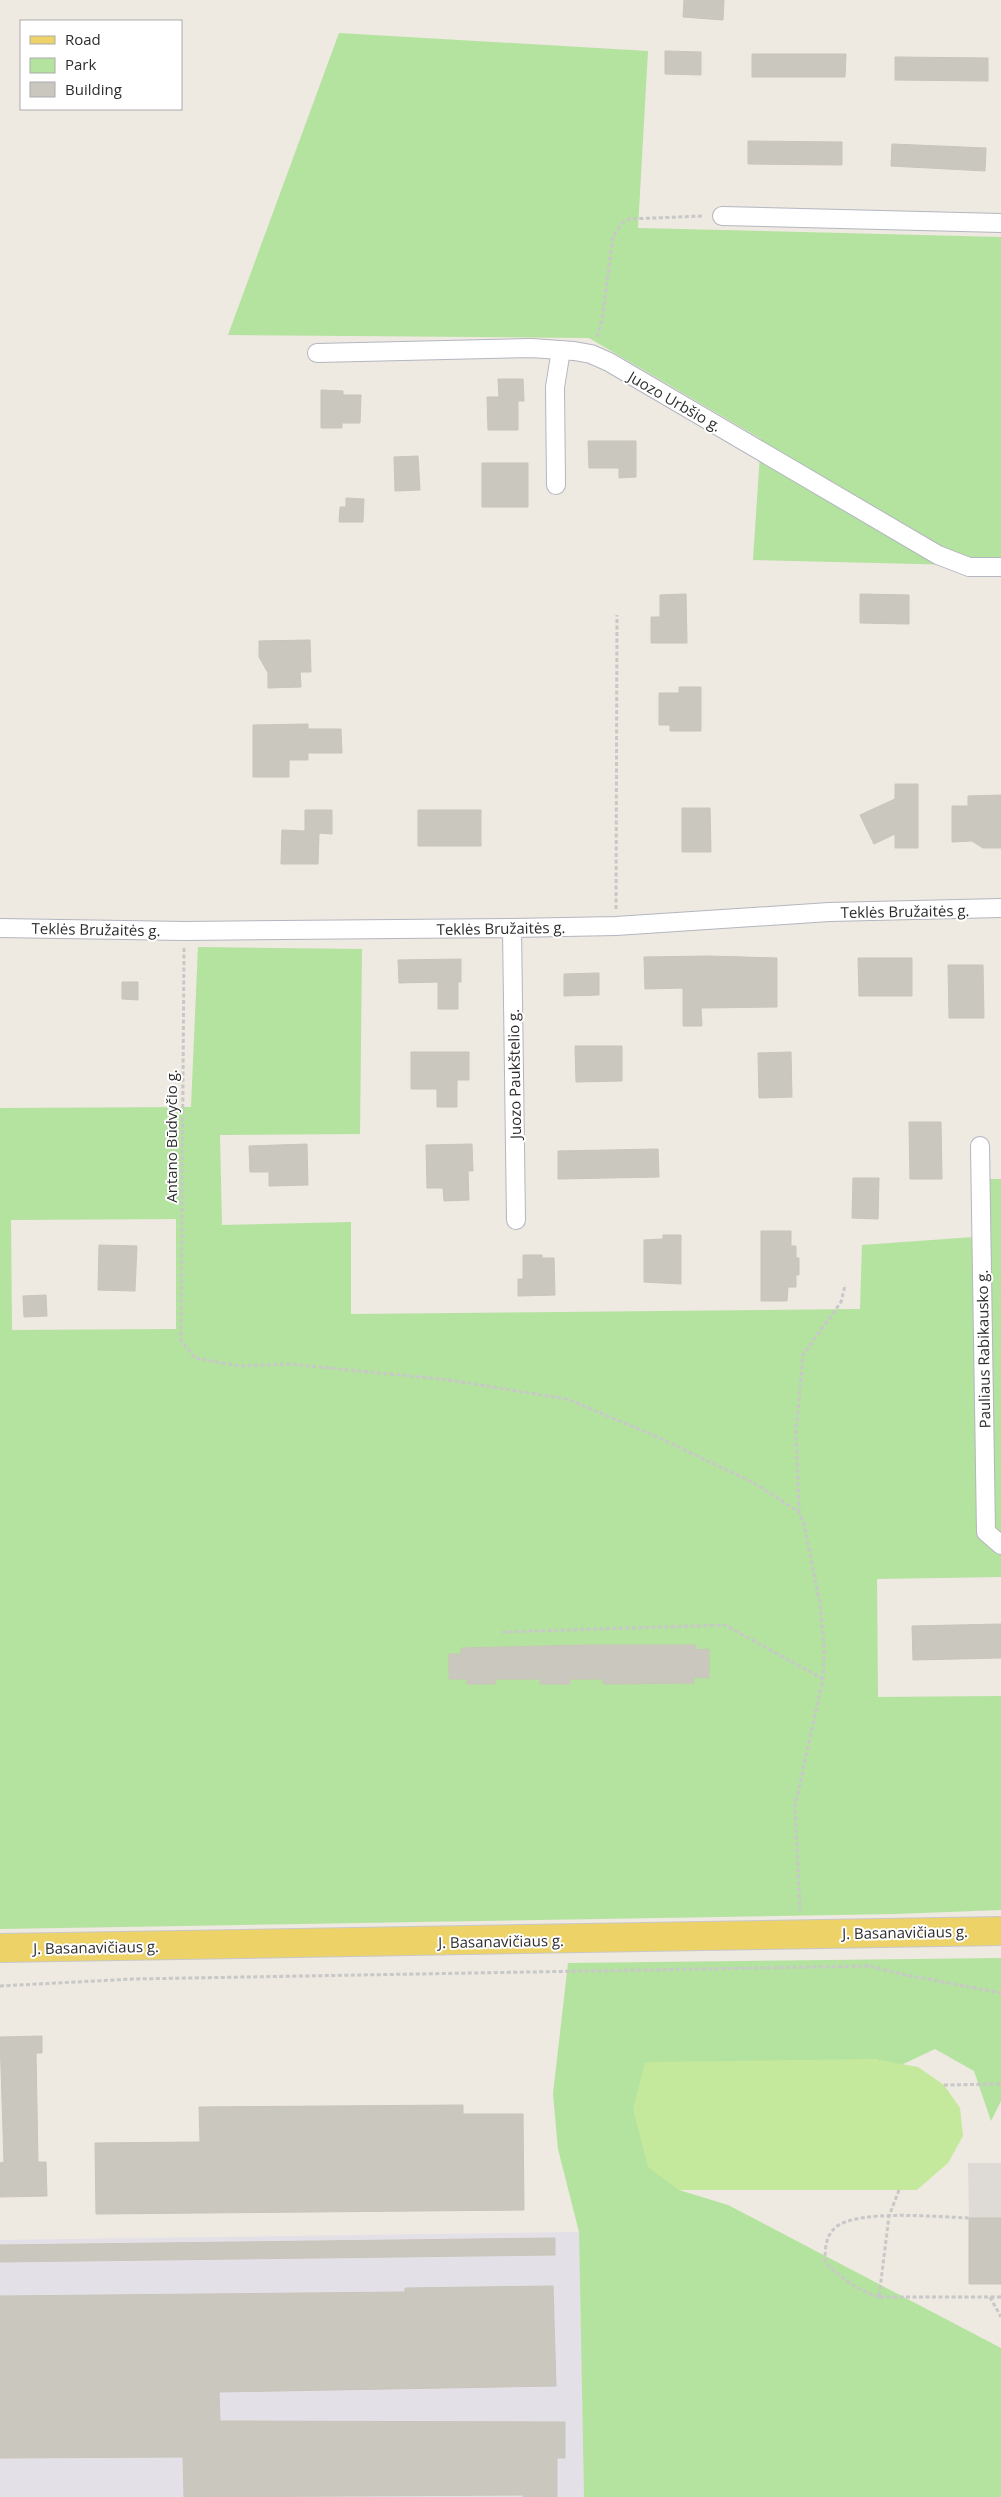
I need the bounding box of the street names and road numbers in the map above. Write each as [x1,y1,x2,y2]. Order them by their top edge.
street label: Juozo Urbšio g. [623,365,725,436]
street label: Teklės Bružaitės g. [840,900,970,922]
street label: Teklės Bružaitės g. [436,917,566,939]
street label: Teklės Bružaitės g. [31,918,161,940]
street label: Juozo Paukštelio g. [503,1009,525,1141]
street label: Antano Būdvyčio g. [161,1069,181,1203]
street label: Pauliaus Rabikausko g. [972,1269,994,1429]
street label: J. Basanavičiaus g. [840,1921,968,1943]
street label: J. Basanavičiaus g. [436,1930,564,1952]
street label: J. Basanavičiaus g. [31,1936,159,1958]

